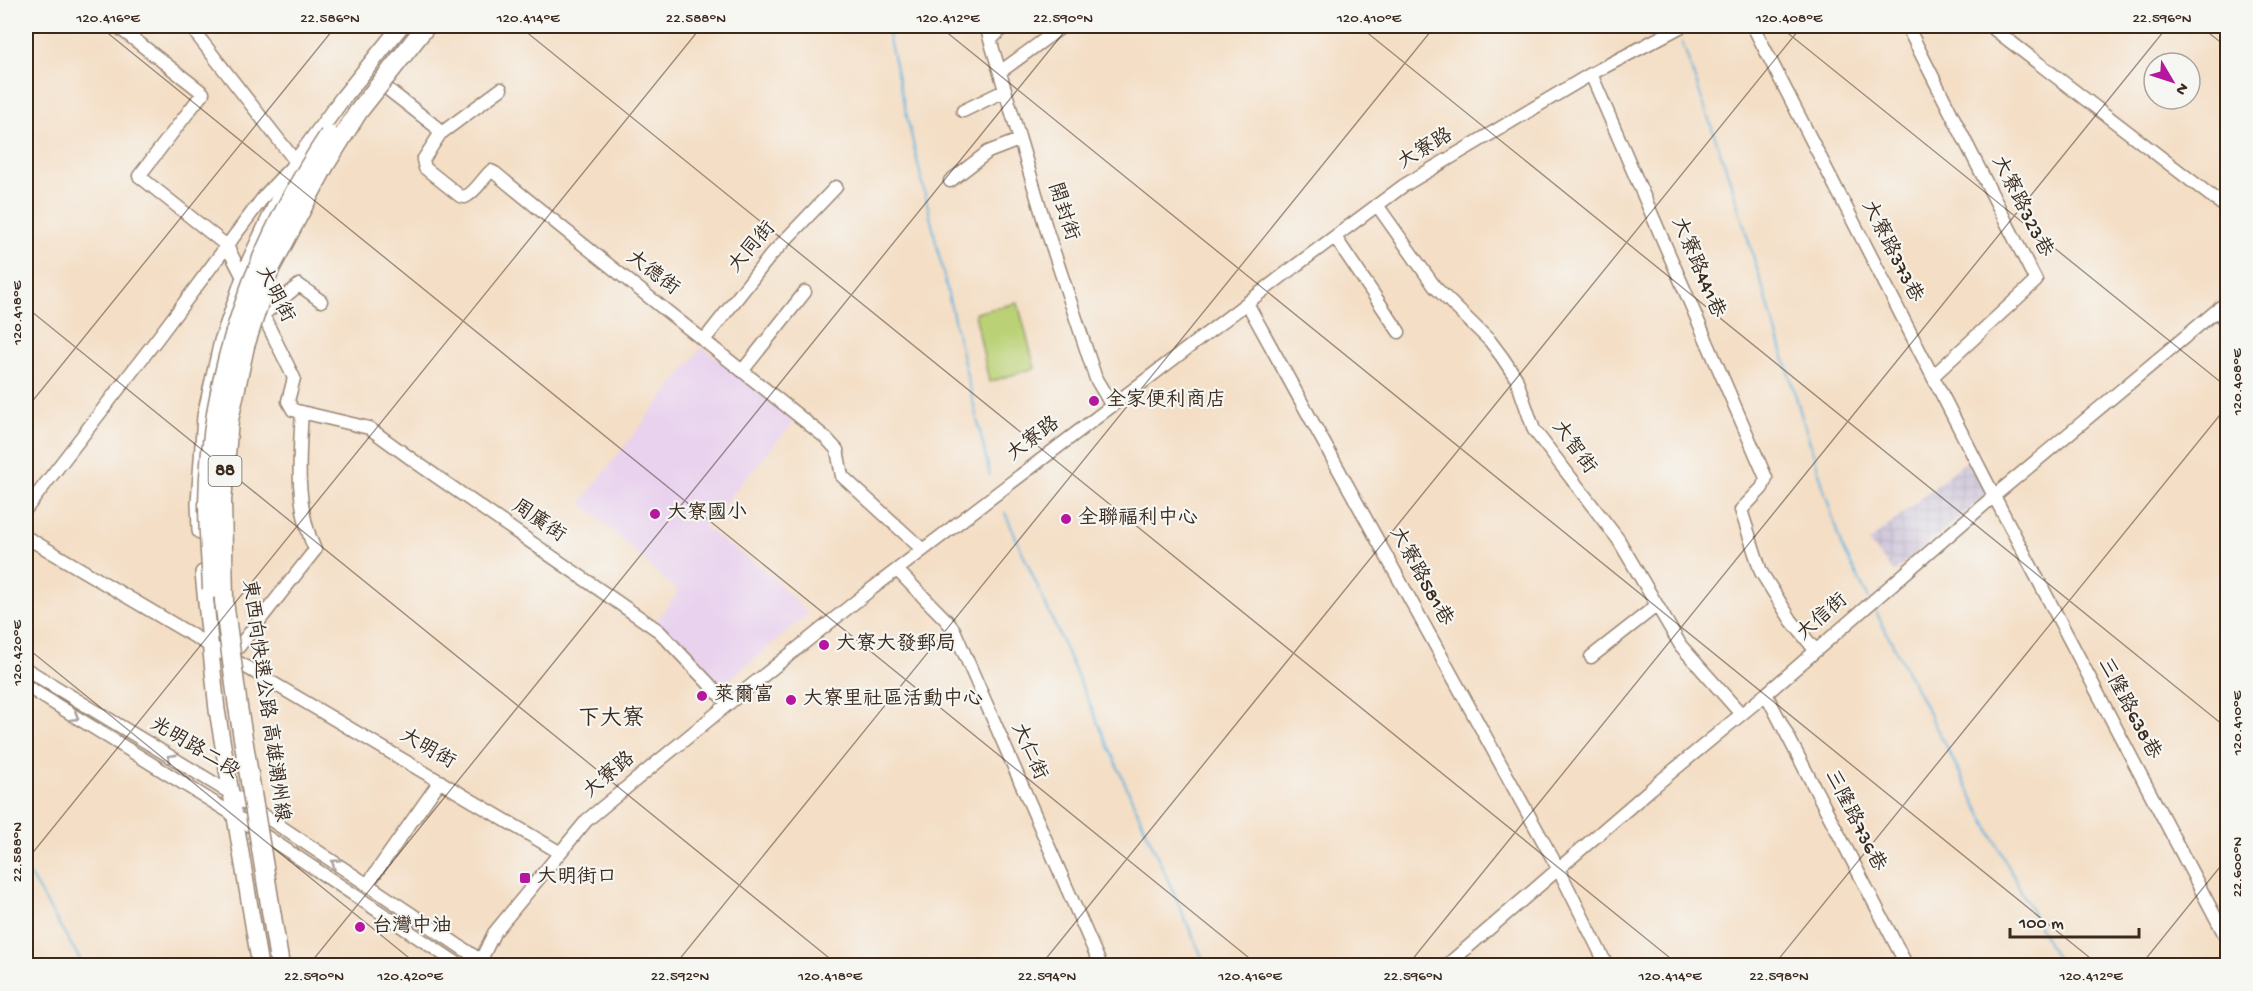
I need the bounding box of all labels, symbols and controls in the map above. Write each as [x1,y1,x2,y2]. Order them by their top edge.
text: 120.416°E [75,10,140,28]
text: 22.586°N [300,10,360,28]
text: 120.414°E [496,10,560,28]
text: 22.588°N [666,10,726,28]
text: 120.412°E [915,10,980,28]
text: 22.590°N [1033,10,1093,28]
text: 120.410°E [1336,10,1402,28]
text: 120.408°E [1755,10,1823,28]
text: 22.596°N [2133,10,2192,28]
north arrow [2142,51,2202,111]
text: N [2170,78,2192,99]
street label: 大寮路 [1393,122,1458,175]
street label: 大寮路323巷 [1986,152,2059,262]
street label: 開封街 [1042,180,1083,244]
street label: 大寮路373巷 [1856,196,1929,308]
street label: 大寮路441巷 [1666,213,1731,323]
street label: 大同街 [724,217,781,278]
street label: 大德街 [621,246,683,301]
street label: 大明街 [250,263,299,327]
text: 120.418°E [9,280,27,346]
text: 120.408°E [2229,348,2247,416]
place label: 全家便利商店 [1106,388,1226,413]
marker: 全家便利商店 [1087,394,1101,408]
street label: 大寮路 [1002,411,1066,467]
street label: 大智街 [1546,416,1602,479]
road number: 88 [208,456,242,486]
street label: 周廣街 [507,494,570,548]
place label: 大寮國小 [667,501,747,526]
place label: 全聯福利中心 [1078,506,1198,531]
marker: 大寮國小 [648,507,662,521]
marker: 全聯福利中心 [1059,512,1073,526]
street label: 大寮路581巷 [1383,523,1459,631]
street label: 東西向快速公路 高雄潮州線 [236,578,294,824]
street label: 大信街 [1792,589,1853,646]
text: 120.420°E [9,619,27,687]
place label: 大寮大發郵局 [836,632,956,657]
marker: 大寮大發郵局 [817,638,831,652]
street label: 三隆路638巷 [2092,653,2167,764]
place label: 萊爾富 [714,683,774,708]
place label: 大寮里社區活動中心 [803,687,983,712]
marker: 萊爾富 [695,689,709,703]
text: 120.410°E [2229,690,2247,756]
marker: 大寮里社區活動中心 [784,693,798,707]
district label: 下大寮 [578,705,644,733]
one-way arrow [69,709,79,721]
street label: 光明路二段 [145,712,244,785]
street label: 大仁街 [1005,720,1052,784]
street label: 大明街 [395,724,459,775]
street label: 大寮路 [578,746,641,804]
one-way arrow [167,753,177,765]
street label: 三隆路736巷 [1819,765,1892,877]
text: 22.588°N [9,822,27,882]
text: 22.600°N [2229,836,2247,897]
one-way arrow [331,860,342,871]
place label: 大明街口 [537,866,617,890]
marker: 大明街口 [518,871,532,885]
scale bar [2010,901,2139,939]
place label: 台灣中油 [372,914,452,939]
text: 100 m [2018,914,2064,935]
marker: 台灣中油 [353,920,367,934]
text: 22.590°N [284,968,344,986]
text: 120.420°E [376,968,444,986]
text: 22.592°N [651,968,710,986]
text: 120.418°E [797,968,863,986]
text: 22.594°N [1018,968,1076,986]
text: 120.416°E [1217,968,1282,986]
text: 22.596°N [1384,968,1443,986]
text: 120.414°E [1638,968,1702,986]
text: 22.598°N [1749,968,1809,986]
text: 120.412°E [2058,968,2123,986]

